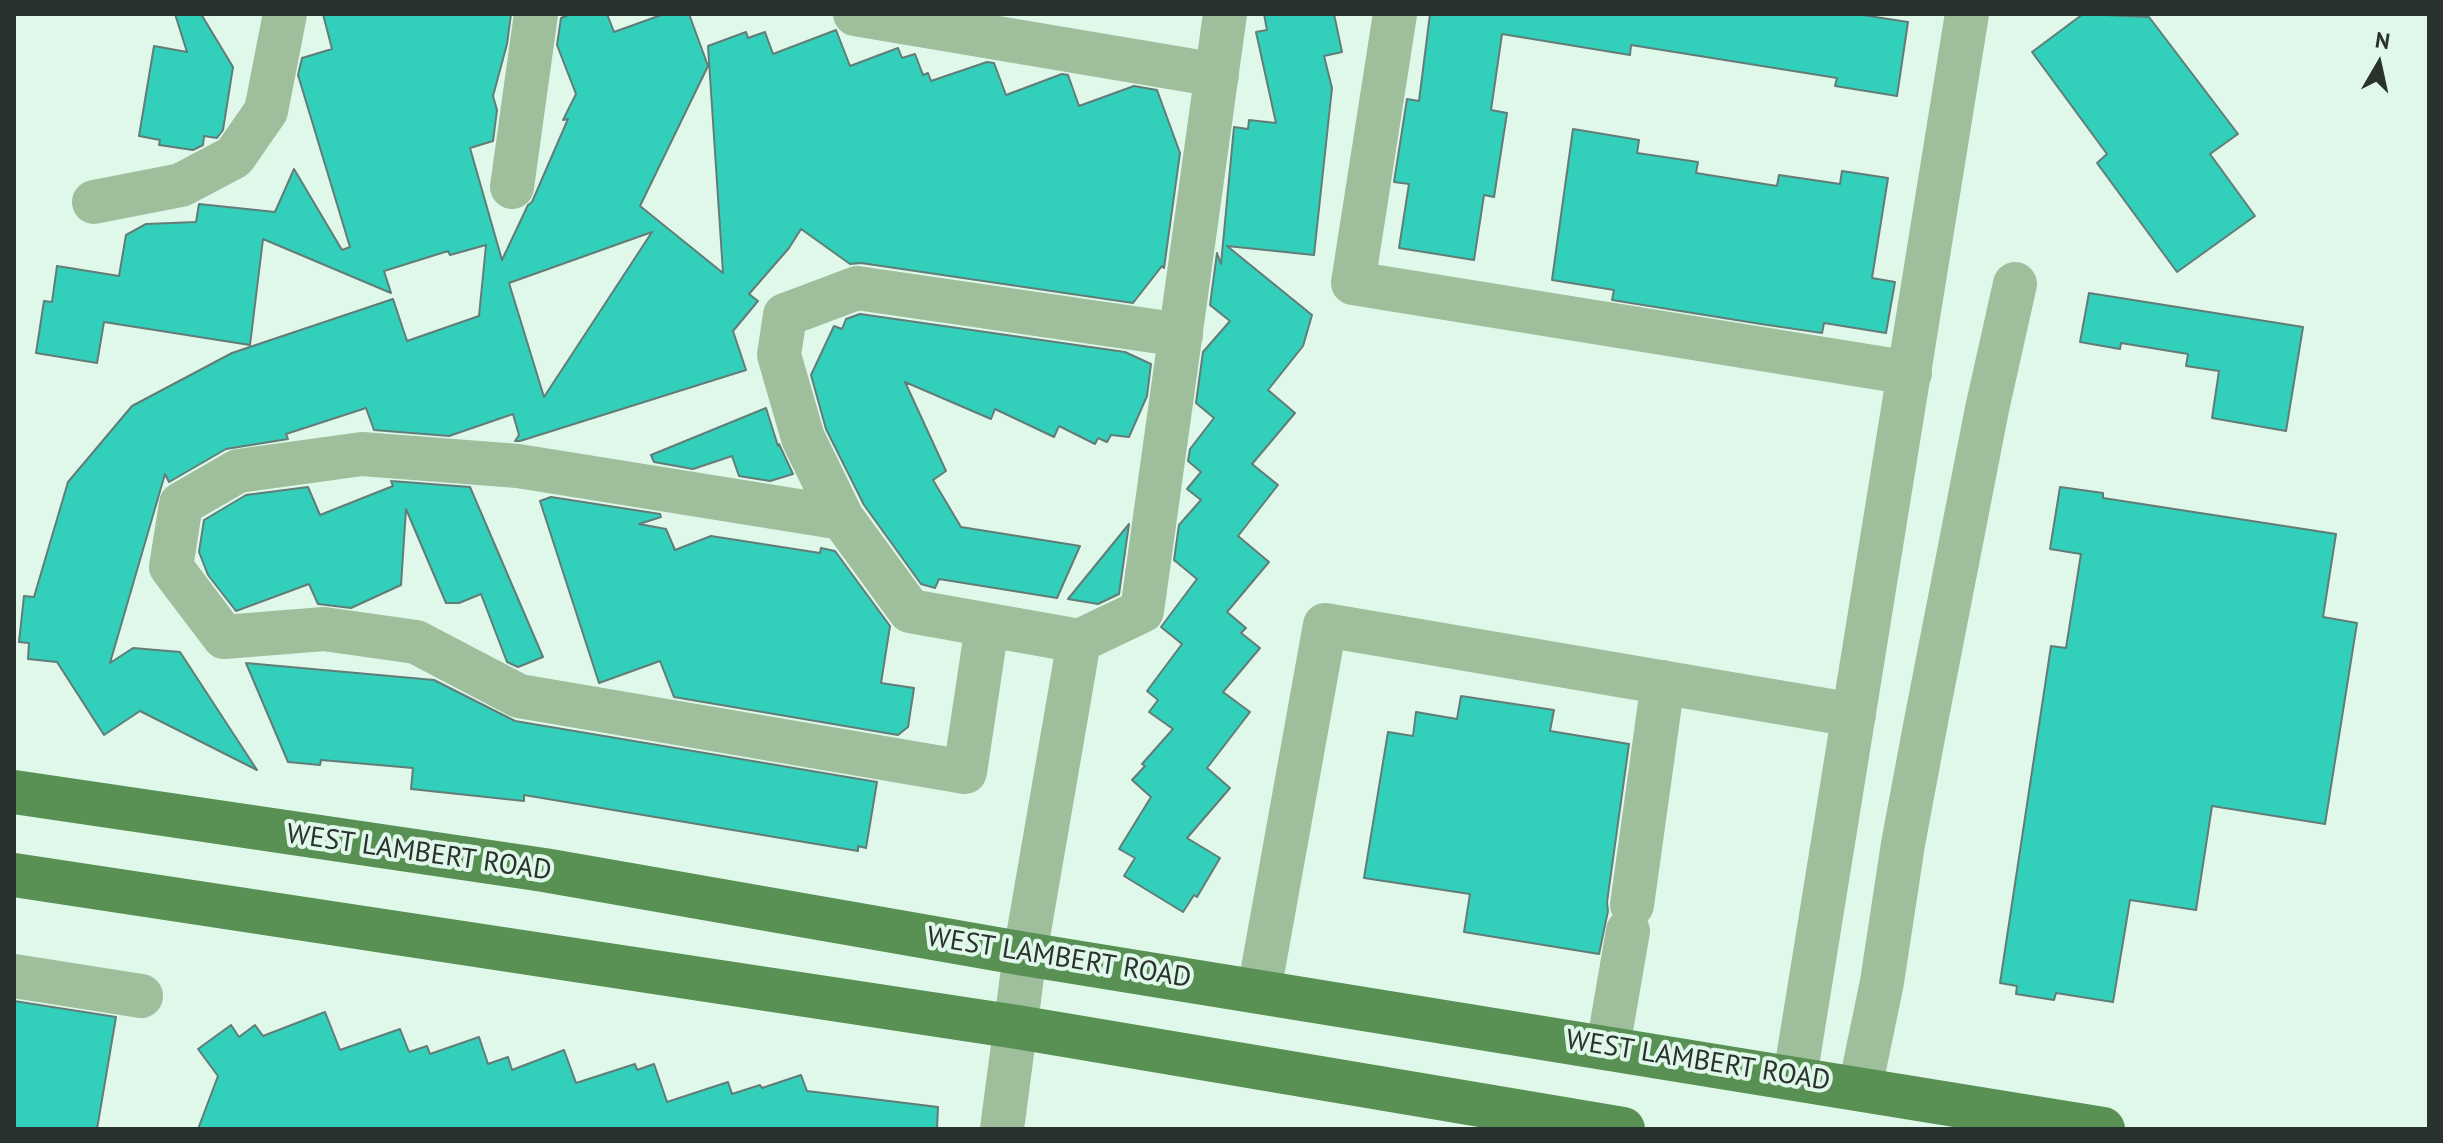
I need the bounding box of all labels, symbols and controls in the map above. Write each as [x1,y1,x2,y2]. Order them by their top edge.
north arrow [2339,24,2419,104]
text: N [2373,25,2392,55]
street label: WEST LAMBERT ROAD [284,818,554,888]
street label: WEST LAMBERT ROAD [924,921,1194,995]
street label: WEST LAMBERT ROAD [1563,1024,1833,1098]

